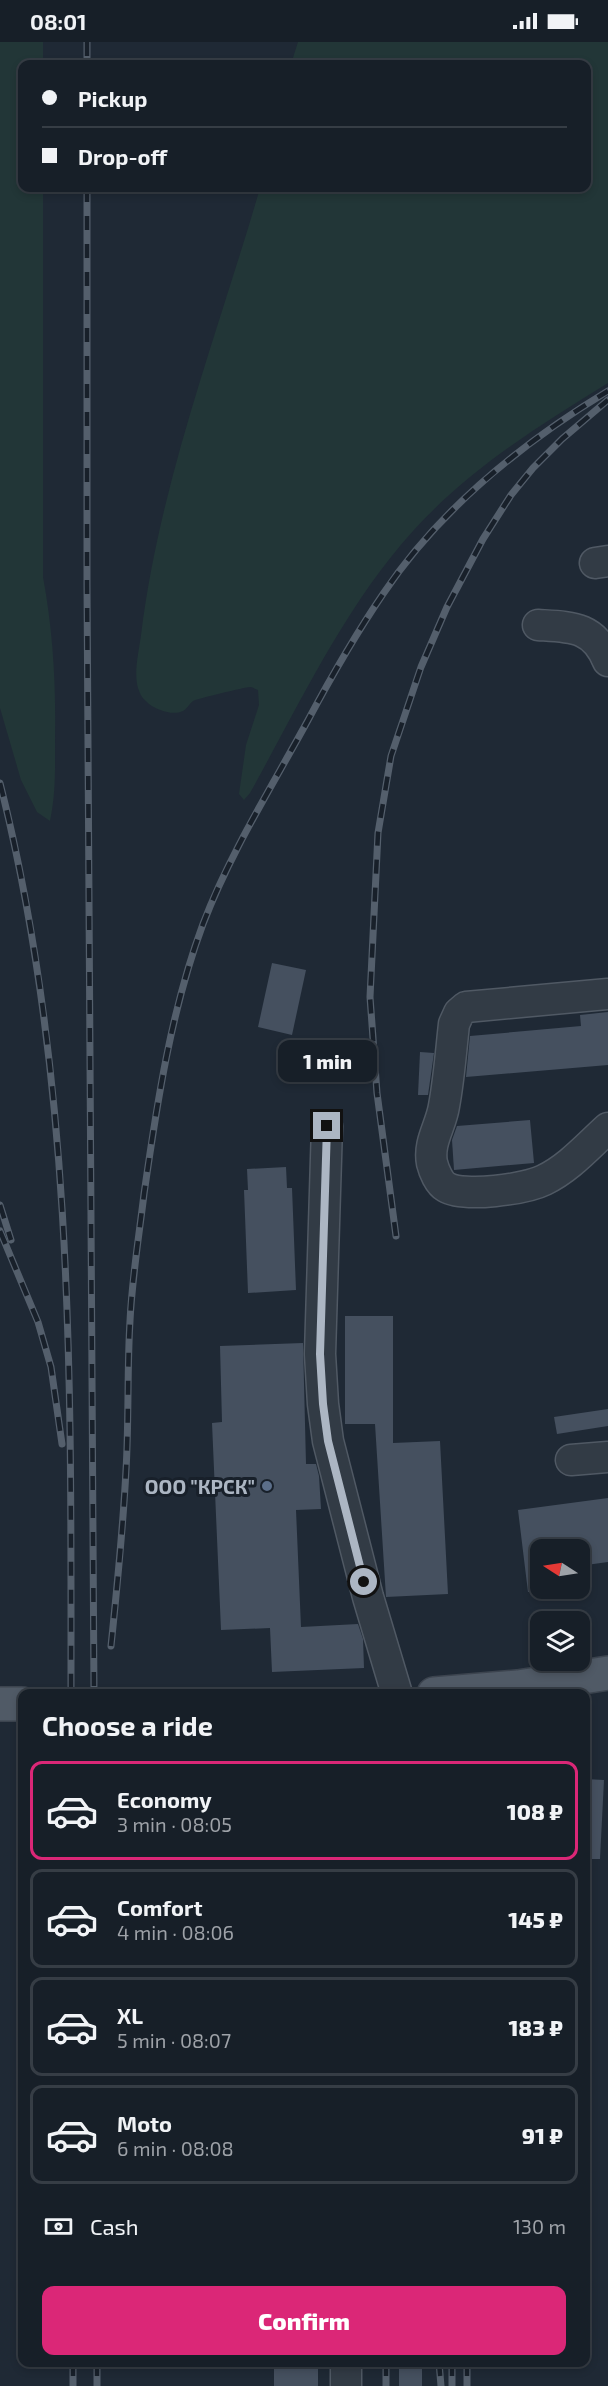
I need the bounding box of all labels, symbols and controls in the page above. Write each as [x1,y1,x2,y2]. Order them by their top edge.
text: 08:01 [30,8,87,34]
text: Pickup [78,85,147,111]
text: Drop-off [78,143,167,169]
callout: 1 min [278,1039,376,1081]
text: 1 min [303,1049,352,1073]
route end [313,1112,340,1139]
place label: ООО "КРСК" [145,1474,255,1498]
marker: ООО "КРСК" [260,1479,274,1493]
north arrow [530,1539,590,1599]
map controls [530,1539,590,1671]
route start [350,1568,377,1595]
button: layers [530,1611,590,1671]
text: Choose a ride [42,1709,213,1741]
icon: car [45,1784,99,1838]
text: Economy [117,1786,212,1812]
text: 108 ₽ [507,1798,563,1824]
text: 3 min · 08:05 [117,1812,232,1836]
icon: car [45,1892,99,1946]
text: Comfort [117,1894,202,1920]
text: 145 ₽ [508,1906,563,1932]
text: 4 min · 08:06 [117,1920,234,1944]
icon: car [45,2000,99,2054]
text: XL [117,2002,143,2028]
text: 183 ₽ [508,2014,563,2040]
text: 5 min · 08:07 [117,2028,231,2052]
icon: car [45,2108,99,2162]
text: Moto [117,2110,172,2136]
text: 91 ₽ [522,2122,563,2148]
text: 6 min · 08:08 [117,2136,234,2160]
icon: cash [42,2210,75,2243]
text: Cash [90,2213,139,2239]
text: 130 m [513,2214,566,2238]
button: Confirm [42,2286,566,2355]

